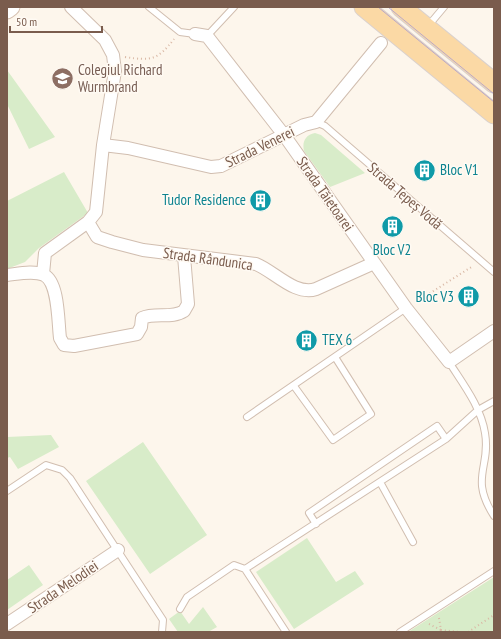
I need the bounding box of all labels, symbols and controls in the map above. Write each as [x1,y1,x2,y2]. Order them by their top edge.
scale bar [10,8,102,34]
text: 50 m [16,14,37,29]
place label: Colegiul Richard Wurmbrand [78,60,162,96]
school or university icon: Colegiul Richard Wurmbrand [49,66,75,92]
street label: Strada Venerei [222,122,298,171]
street label: Strada Tăietoarei [293,153,358,235]
building icon: Bloc V1 [412,157,438,183]
street label: Strada Țepeș Vodă [364,158,447,233]
place label: Bloc V1 [440,160,479,179]
building icon: Tudor Residence [248,187,274,213]
place label: Tudor Residence [162,190,246,209]
building icon: Bloc V2 [379,214,405,240]
place label: Bloc V2 [373,240,411,259]
street label: Strada Rândunica [162,243,254,274]
building icon: Bloc V3 [456,284,482,310]
place label: Bloc V3 [415,287,454,306]
building icon: TEX 6 [294,327,320,353]
place label: TEX 6 [322,330,352,349]
street label: Strada Melodiei [24,556,102,617]

